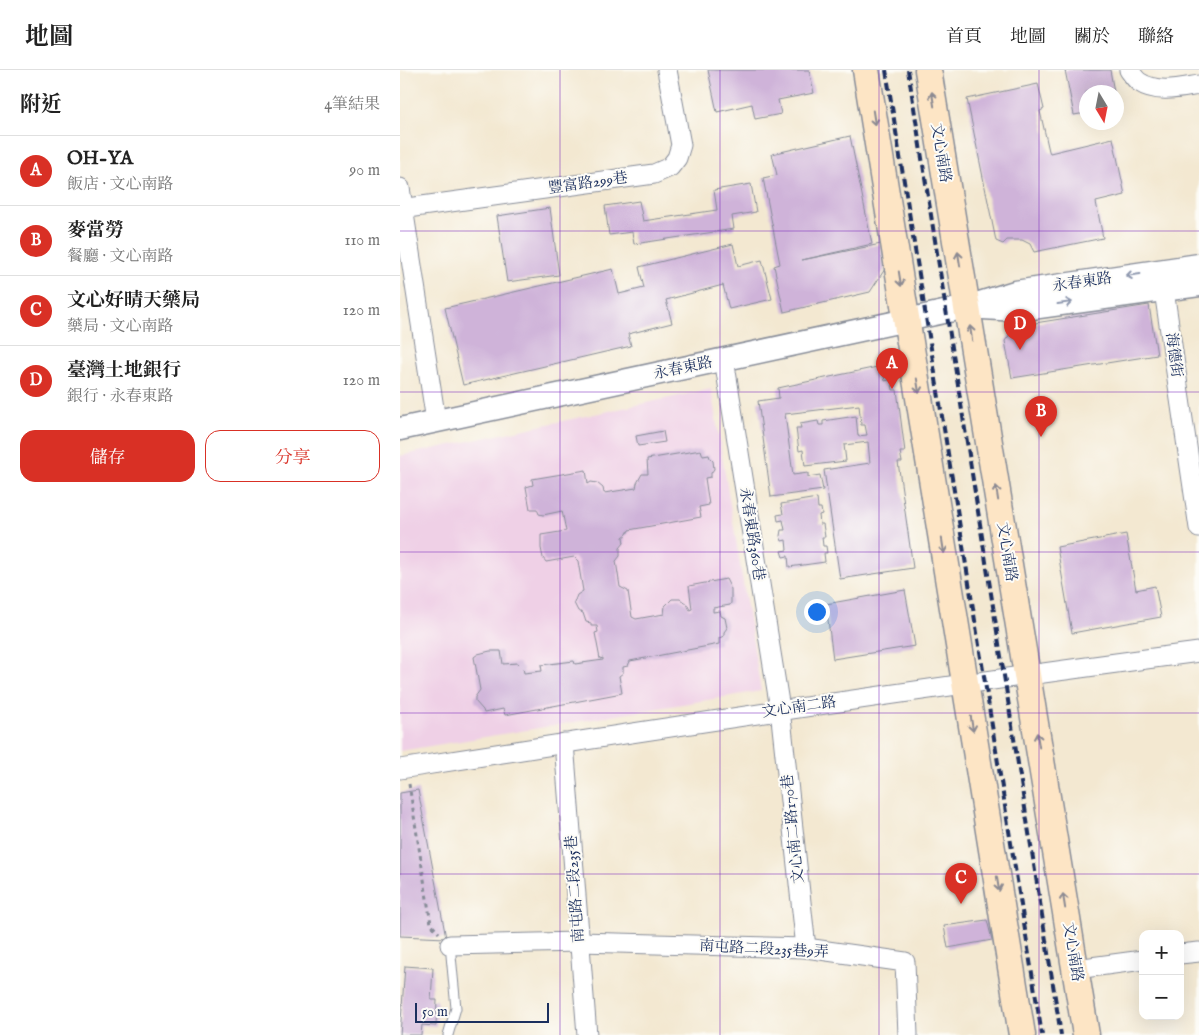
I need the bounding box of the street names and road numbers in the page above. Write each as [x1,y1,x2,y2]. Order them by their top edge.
street label: 文心南路 [927,122,955,184]
street label: 豐富路299巷 [547,168,629,198]
street label: 永春東路 [1051,268,1113,296]
street label: 海德街 [1161,331,1187,379]
street label: 永春東路 [652,352,714,384]
street label: 永春東路360巷 [735,486,769,582]
street label: 文心南路 [993,521,1021,583]
street label: 文心南二路 [761,692,837,722]
street label: 文心南二路170巷 [778,773,808,885]
street label: 南屯路二段235巷 [562,834,588,944]
street label: 文心南路 [1059,921,1087,983]
street label: 南屯路二段235巷9弄 [699,936,829,962]

